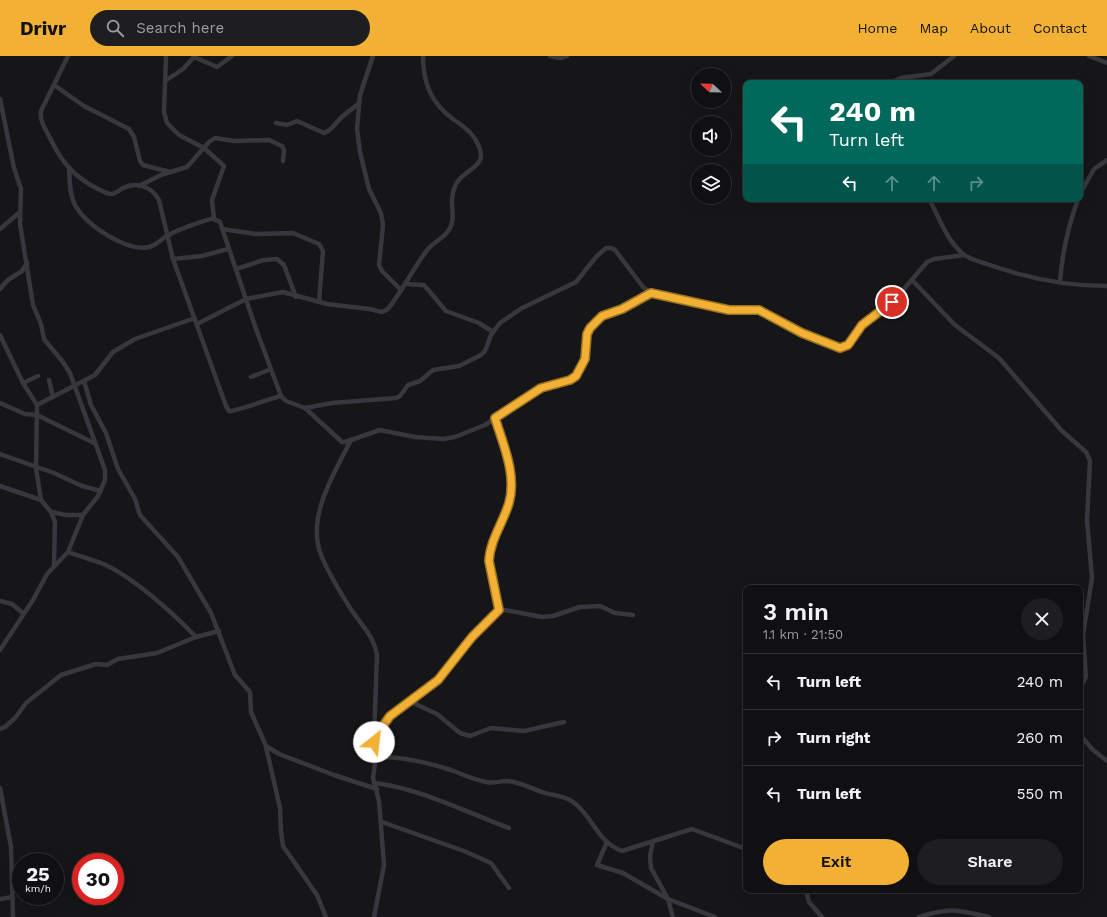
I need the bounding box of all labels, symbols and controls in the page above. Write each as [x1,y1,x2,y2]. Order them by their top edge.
search box [90,10,370,46]
text: Drivr [20,17,66,40]
icon: search [104,17,126,39]
text: Search here [136,19,224,37]
text: Home [857,20,897,36]
text: Map [919,20,948,36]
text: About [970,20,1011,36]
text: Contact [1033,20,1087,36]
north arrow [691,68,731,108]
map controls [691,68,731,204]
text: 240 m [829,95,916,128]
icon: left [763,96,815,148]
button: sound [691,116,731,156]
text: Turn left [829,129,904,150]
button: layers [691,164,731,204]
icon: left [839,172,861,194]
icon: ahead [881,172,903,194]
icon: ahead [923,172,945,194]
icon: right [965,172,987,194]
pin [875,285,909,319]
icon: arrive [881,291,903,313]
text: 3 min [763,598,829,626]
button: close [1021,598,1063,640]
text: 1.1 km · 21:50 [763,627,843,642]
icon: left [763,671,785,693]
text: Turn left [797,673,861,691]
text: 240 m [1017,673,1063,691]
position arrow [353,721,395,763]
icon: right [763,727,785,749]
text: Turn right [797,729,870,747]
text: 260 m [1016,729,1063,747]
icon: left [763,783,785,805]
text: Turn left [797,785,861,803]
text: 550 m [1017,785,1063,803]
button: Exit [763,839,909,885]
button: Share [917,839,1063,885]
speed limit sign: 30 [72,853,124,905]
text: 25 [26,862,50,886]
text: km/h [25,883,51,894]

